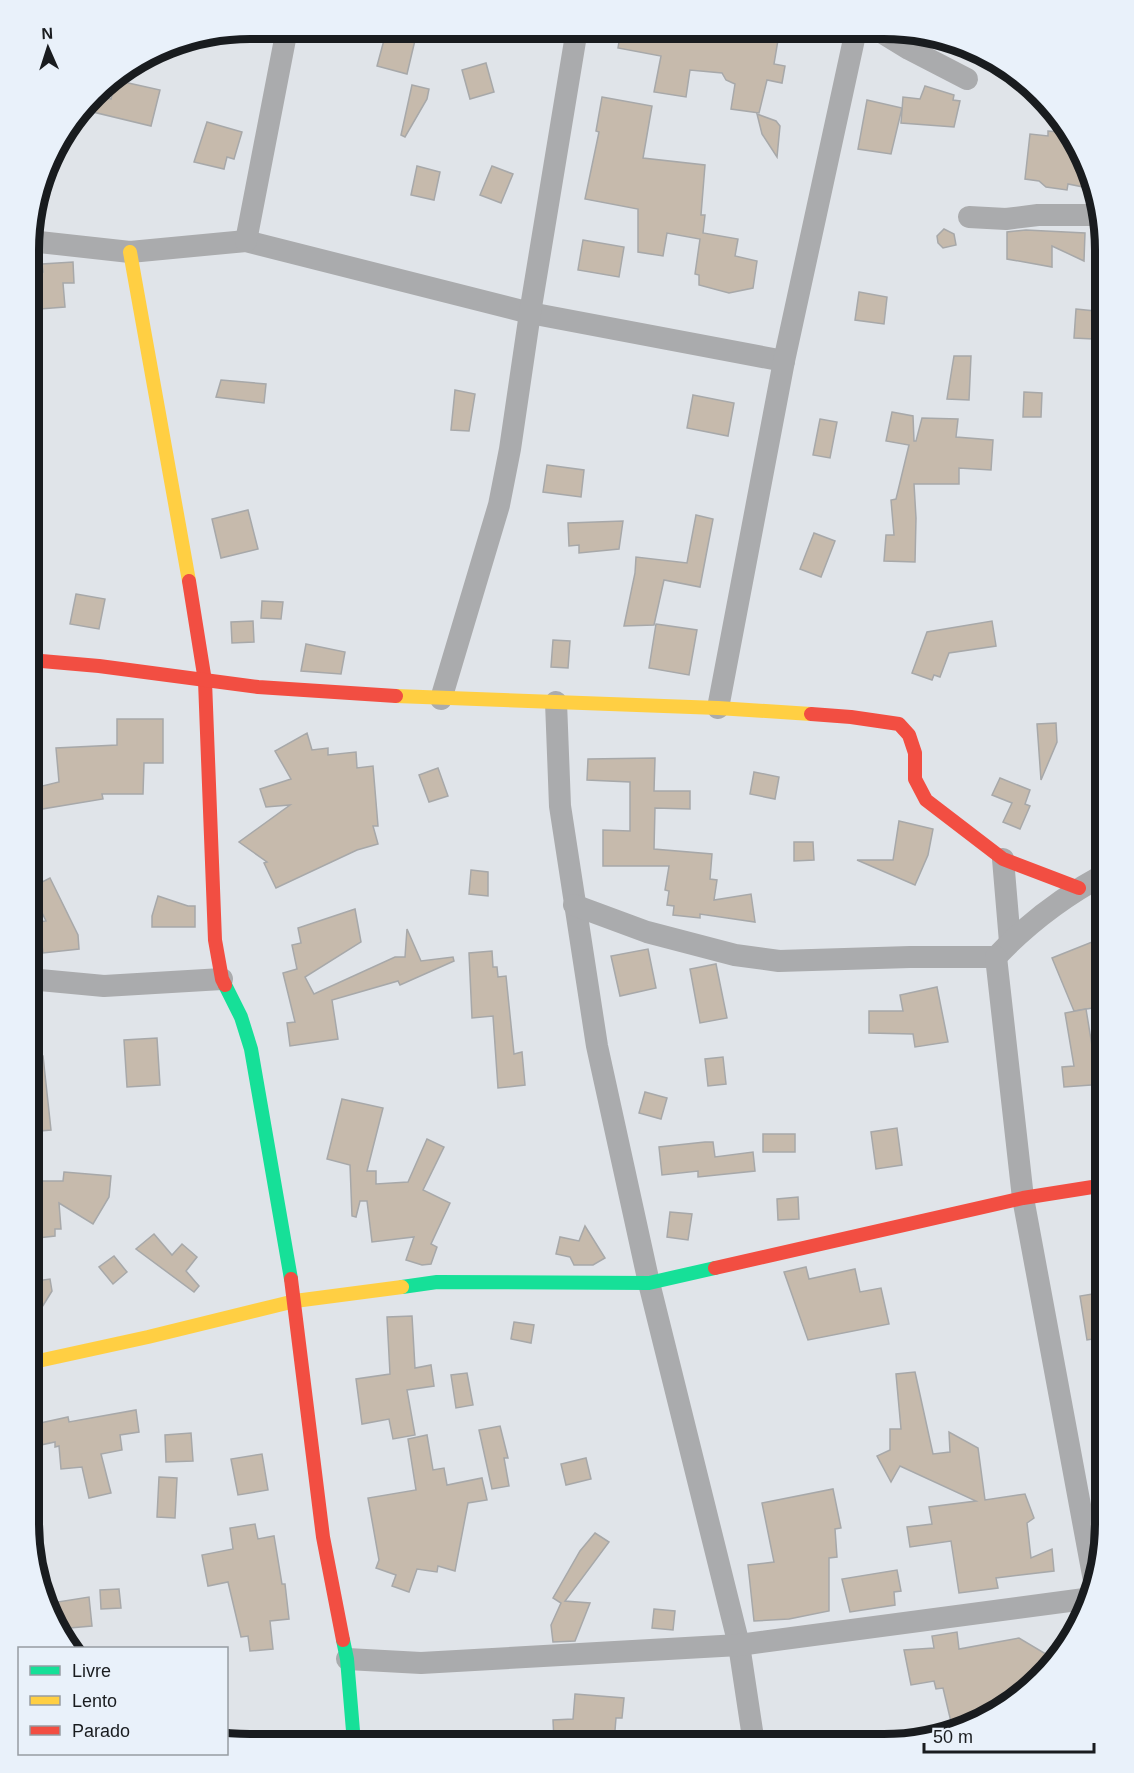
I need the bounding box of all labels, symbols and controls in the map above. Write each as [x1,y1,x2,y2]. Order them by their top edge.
north arrow [18,18,78,78]
text: N [41,25,53,42]
legend [18,1647,228,1755]
text: Livre [72,1661,111,1681]
text: Lento [72,1691,117,1711]
scale bar [924,1716,1094,1754]
text: Parado [72,1721,130,1741]
text: 50 m [933,1727,973,1747]

